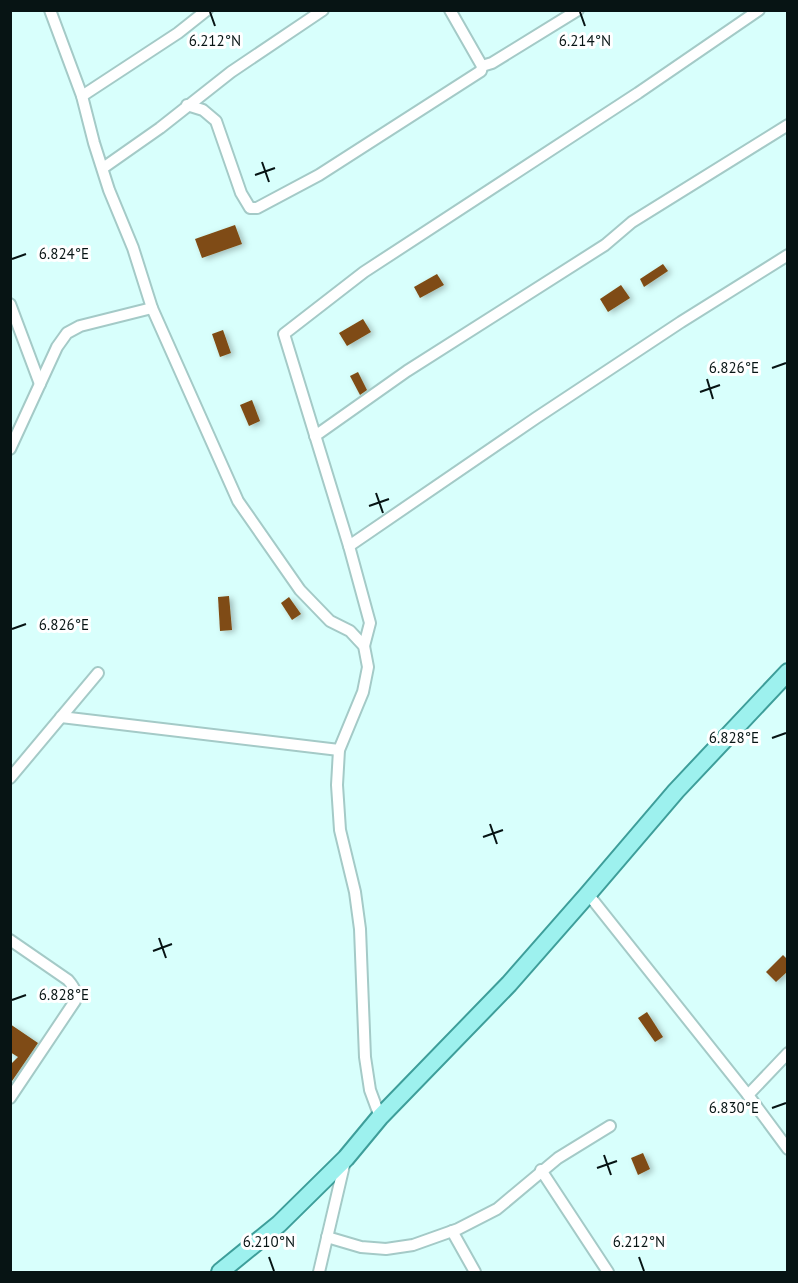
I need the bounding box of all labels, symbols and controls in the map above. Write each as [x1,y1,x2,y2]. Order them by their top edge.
text: 6.212°N [189,31,241,50]
text: 6.214°N [559,31,611,50]
text: 6.824°E [39,244,89,263]
text: 6.826°E [709,358,759,377]
text: 6.826°E [39,615,89,634]
text: 6.828°E [709,728,759,747]
text: 6.828°E [39,985,89,1004]
text: 6.830°E [709,1098,759,1117]
text: 6.210°N [243,1232,295,1251]
text: 6.212°N [613,1232,665,1251]

